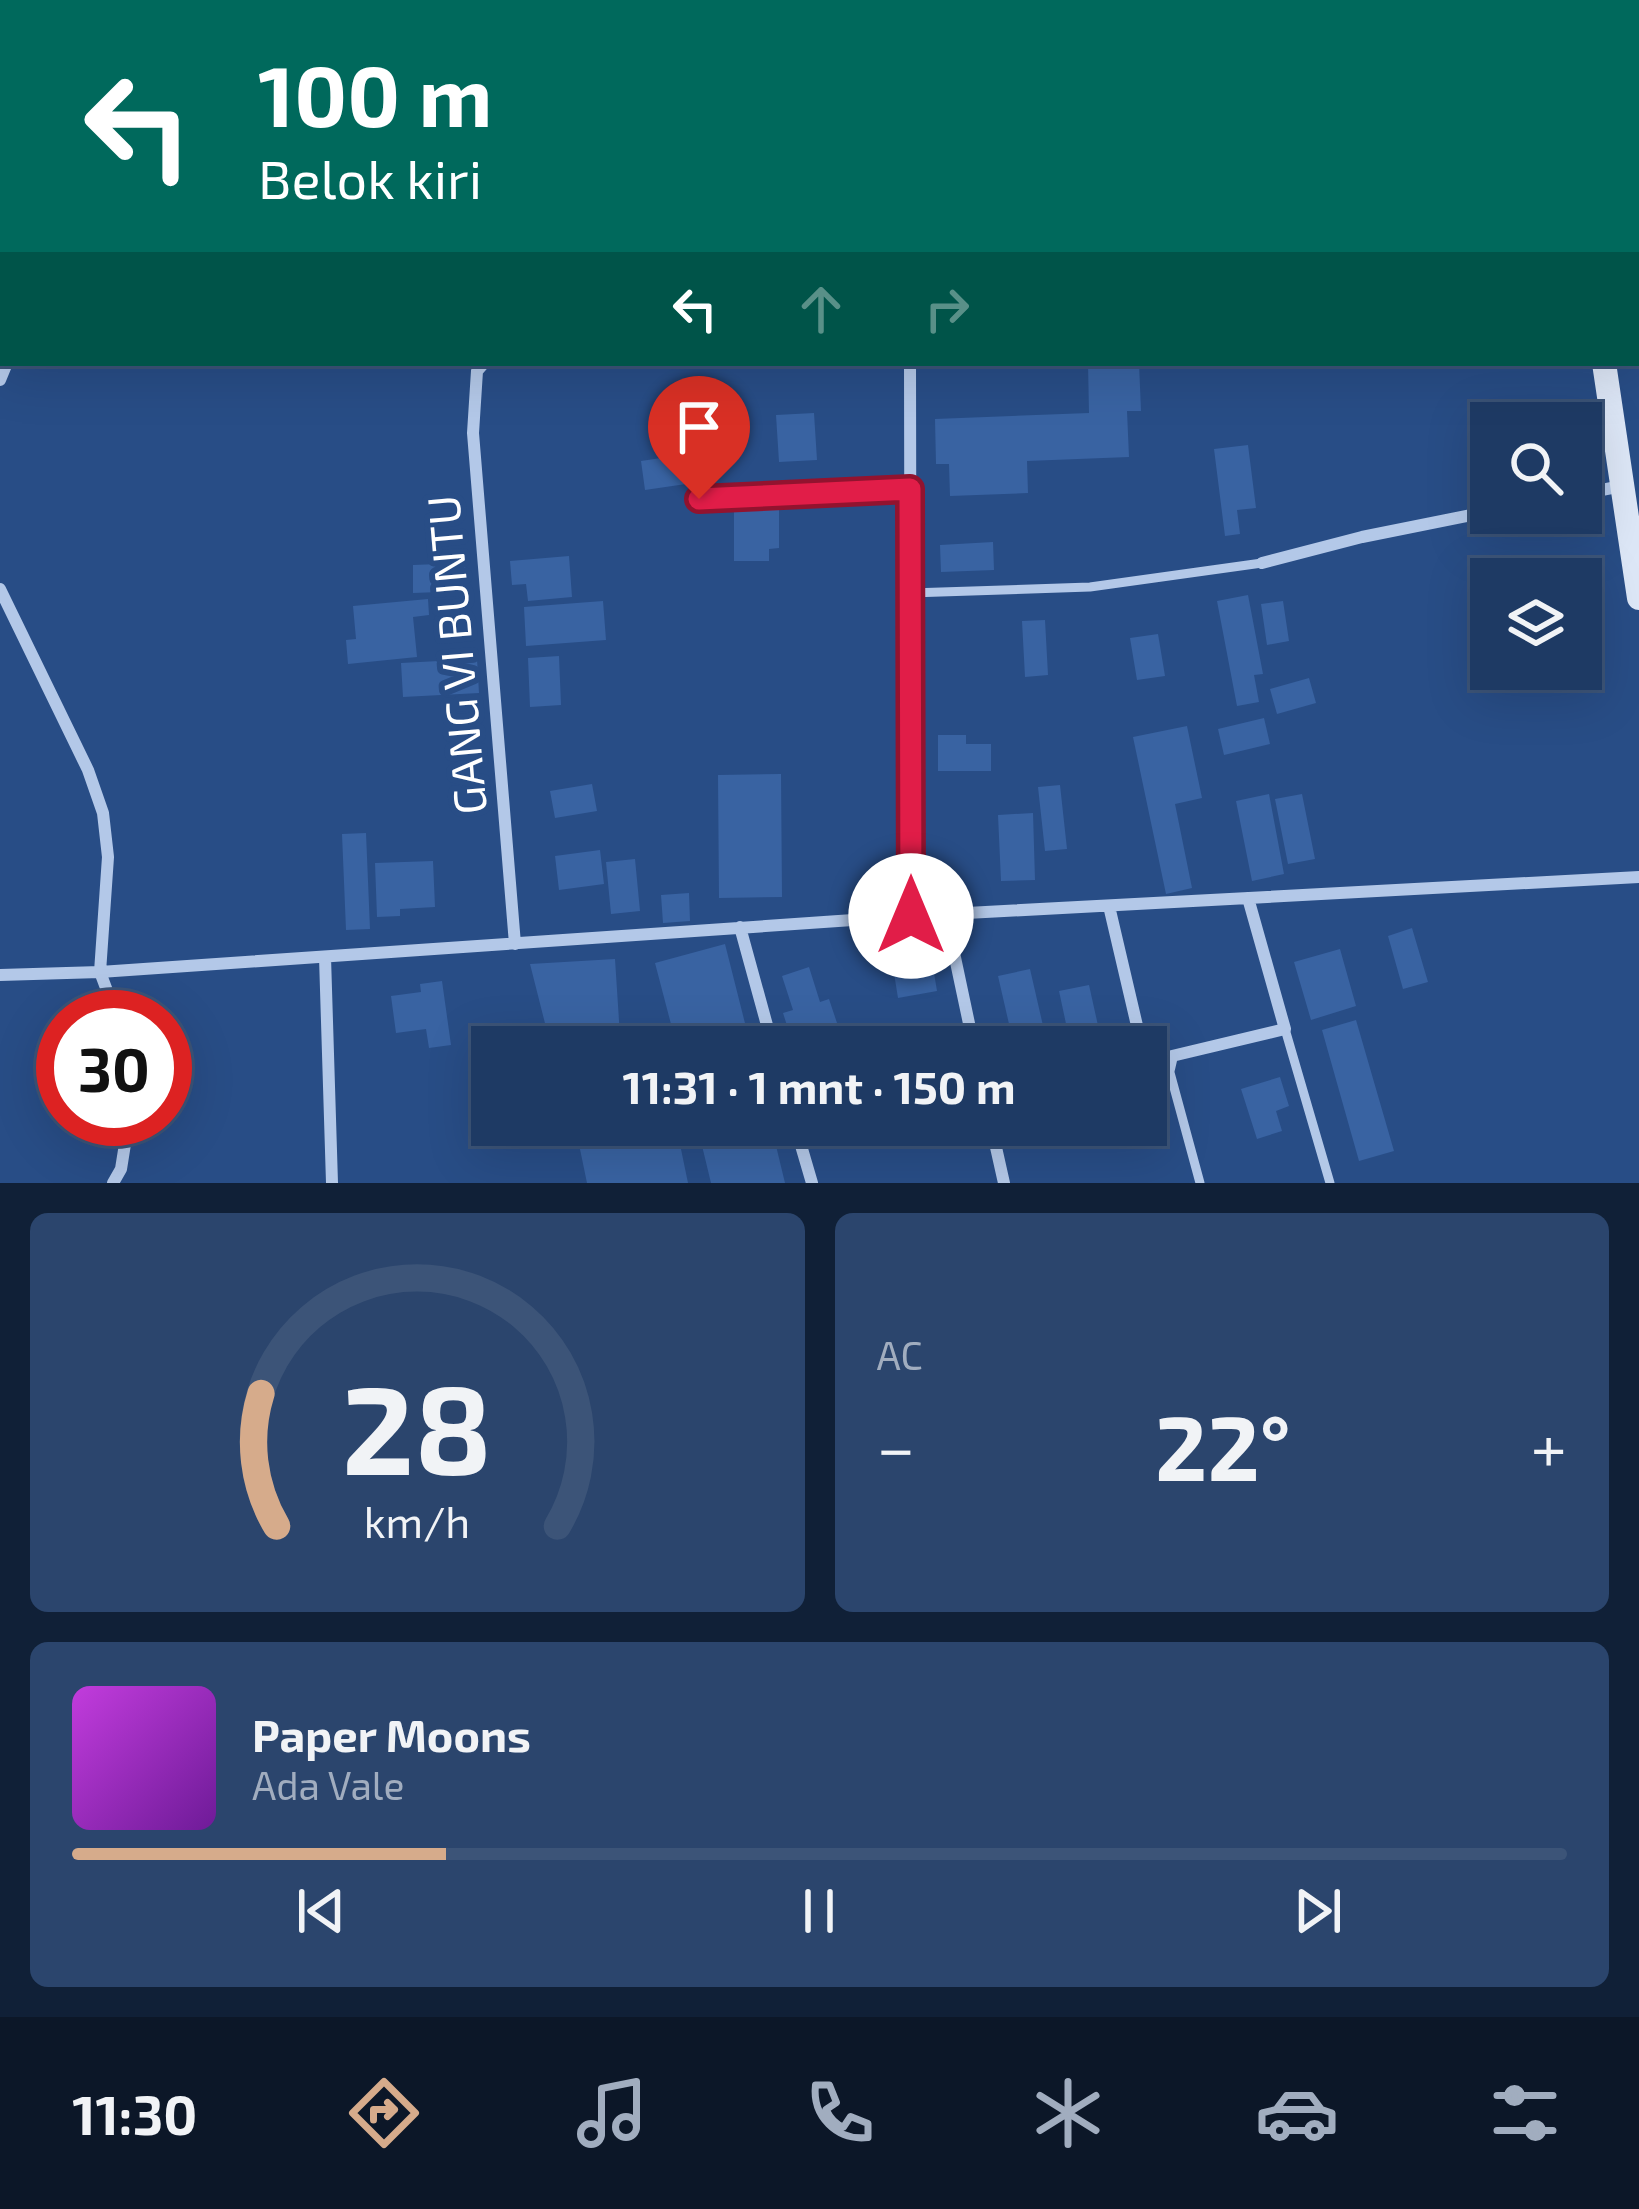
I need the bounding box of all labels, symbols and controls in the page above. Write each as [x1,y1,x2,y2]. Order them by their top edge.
text: 100 m [258,43,492,144]
icon: left [60,48,216,204]
text: Belok kiri [258,145,482,210]
icon: left [662,276,728,342]
icon: ahead [788,276,854,342]
icon: right [914,276,980,342]
pin [648,376,750,499]
icon: arrive [666,394,732,460]
map controls [1470,402,1602,690]
button: search [1470,402,1602,534]
street label: GANG VI BUNTU [414,493,496,817]
button: layers [1470,558,1602,690]
position arrow [848,853,974,979]
speed limit sign: 30 [36,990,192,1146]
text: 11:31 · 1 mnt · 150 m [622,1059,1016,1113]
text: AC [877,1331,923,1378]
text: 28 [342,1350,492,1500]
text: 22° [1155,1391,1291,1499]
text: − [877,1406,915,1485]
text: + [1531,1406,1567,1485]
text: km/h [364,1494,470,1546]
text: Paper Moons [252,1707,531,1761]
text: Ada Vale [252,1761,404,1808]
icon: previous [288,1878,354,1944]
icon: pause [786,1878,852,1944]
icon: next [1285,1878,1351,1944]
icon: directions [342,2071,426,2155]
icon: music [570,2071,654,2155]
icon: phone [798,2071,882,2155]
icon: climate [1026,2071,1110,2155]
icon: car [1255,2071,1339,2155]
icon: filters [1483,2071,1567,2155]
text: 11:30 [72,2081,197,2146]

